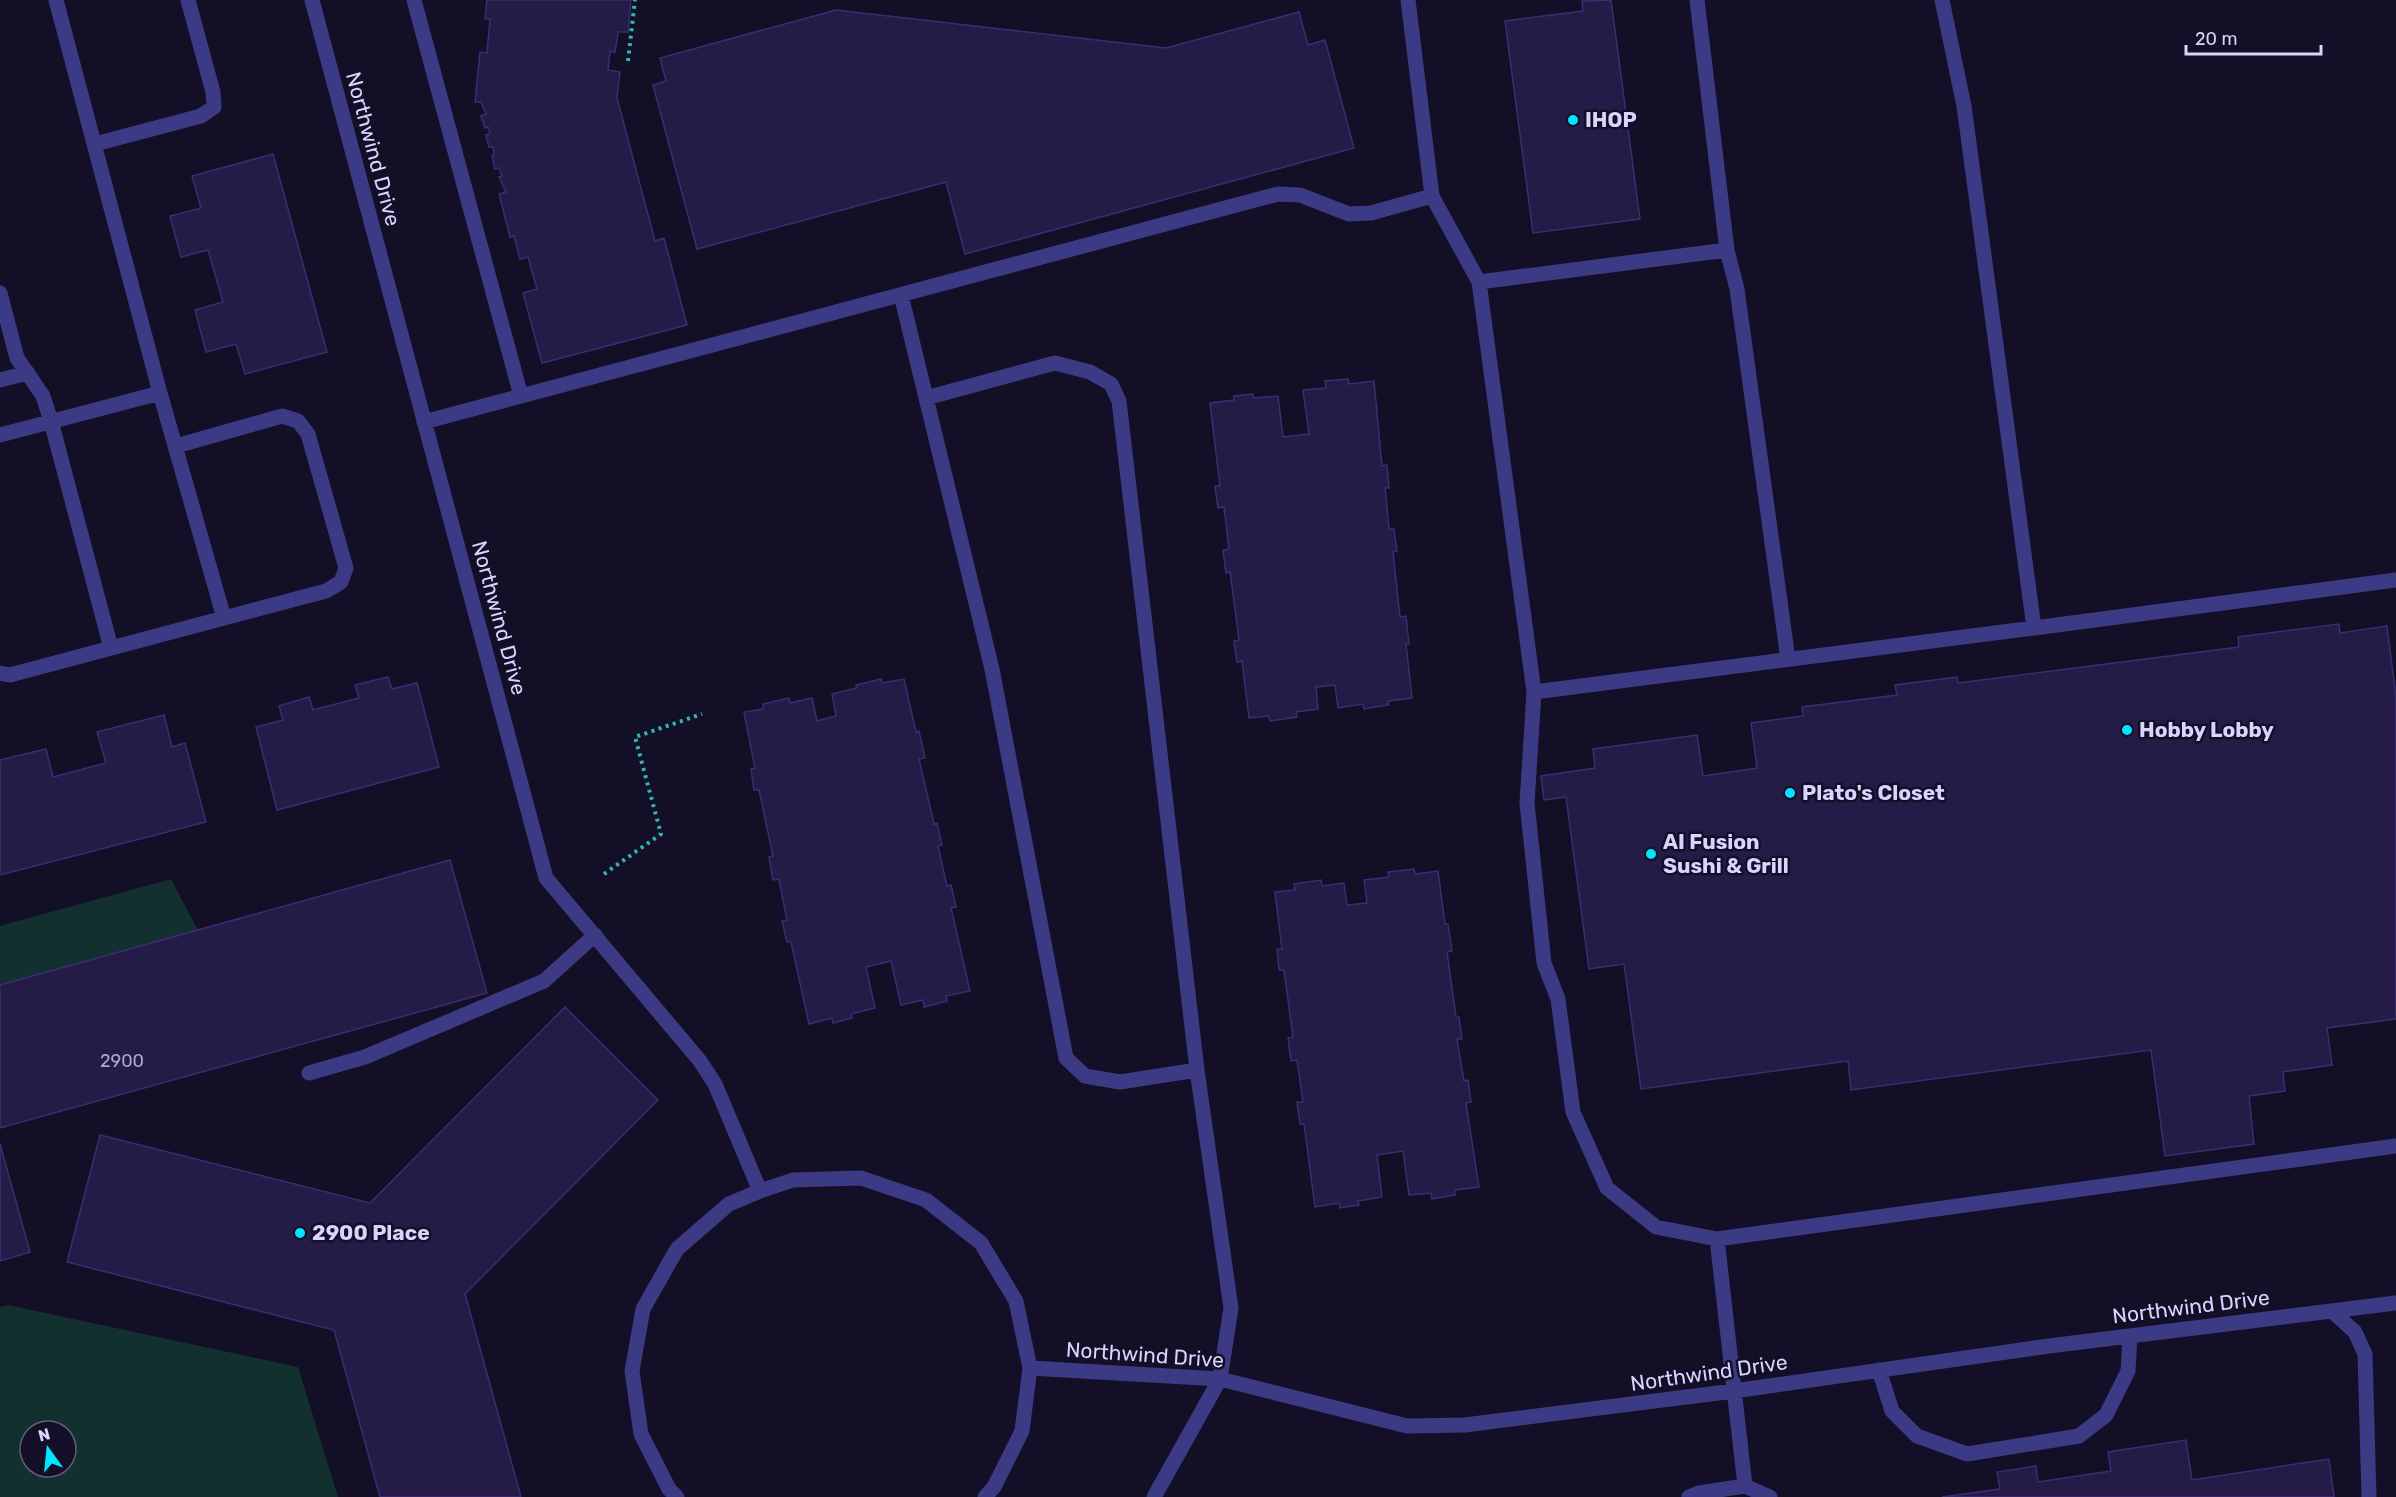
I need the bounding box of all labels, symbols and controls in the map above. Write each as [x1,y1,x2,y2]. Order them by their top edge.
scale bar [2186,18,2321,56]
text: 20 m [2195,28,2237,50]
street label: Northwind Drive [341,69,406,229]
place label: IHOP [1585,107,1637,132]
marker: IHOP [1566,113,1580,127]
street label: Northwind Drive [467,538,532,698]
place label: Hobby Lobby [2139,717,2274,742]
marker: Hobby Lobby [2120,723,2134,737]
place label: Plato's Closet [1802,780,1945,805]
marker: Plato's Closet [1783,786,1797,800]
place label: AI Fusion Sushi & Grill [1663,829,1789,878]
marker: AI Fusion Sushi & Grill [1644,847,1658,861]
house number: 2900 [100,1050,144,1072]
place label: 2900 Place [312,1220,430,1245]
marker: 2900 Place [293,1226,307,1240]
street label: Northwind Drive [2111,1284,2271,1329]
street label: Northwind Drive [1065,1337,1225,1372]
street label: Northwind Drive [1629,1349,1789,1396]
north arrow [18,1419,78,1479]
text: N [36,1424,52,1446]

